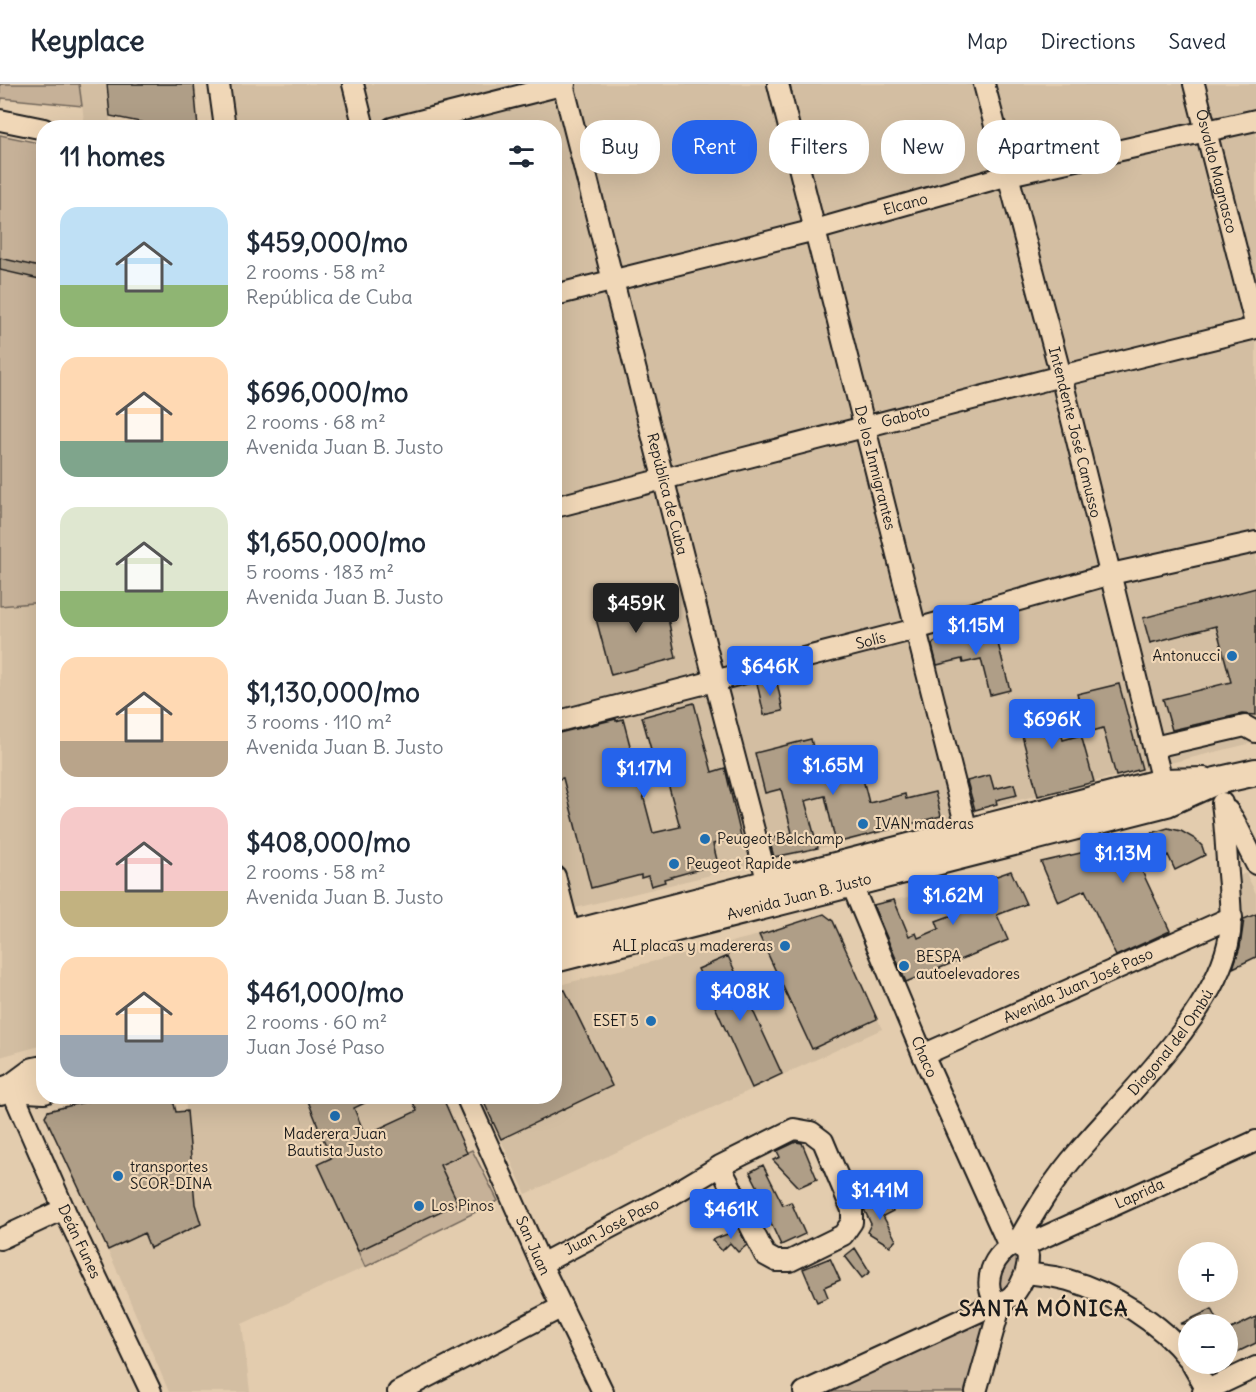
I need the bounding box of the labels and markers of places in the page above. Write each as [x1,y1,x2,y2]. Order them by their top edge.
pin: $459K [594,583,678,634]
pin: $1.15M [927,605,1025,656]
pin: $646K [728,646,812,697]
place label: Antonucci [1153,646,1220,665]
marker: Antonucci [1225,649,1239,663]
pin: $696K [1010,699,1094,750]
pin: $1.65M [784,745,882,796]
pin: $1.17M [595,748,693,799]
place label: IVAN maderas [875,814,974,833]
marker: IVAN maderas [856,817,870,831]
place label: Peugeot Belchamp [717,829,843,848]
marker: Peugeot Belchamp [698,832,712,846]
pin: $1.13M [1074,833,1172,884]
place label: Peugeot Rapide [686,854,791,873]
marker: Peugeot Rapide [667,857,681,871]
pin: $1.62M [904,875,1002,926]
place label: ALI placas y madereras [613,936,773,955]
marker: ALI placas y madereras [778,939,792,953]
place label: BESPA autoelevadores [916,947,1020,983]
marker: BESPA autoelevadores [897,959,911,973]
pin: $408K [698,971,782,1022]
place label: ESET 5 [593,1011,639,1030]
marker: ESET 5 [644,1014,658,1028]
marker: Maderera Juan Bautista Justo [328,1109,342,1123]
place label: Maderera Juan Bautista Justo [284,1124,387,1160]
place label: transportes SCOR-DINA [130,1157,212,1193]
marker: transportes SCOR-DINA [111,1169,125,1183]
pin: $1.41M [831,1170,929,1221]
pin: $461K [689,1189,773,1240]
place label: Los Pinos [431,1196,494,1215]
marker: Los Pinos [412,1199,426,1213]

